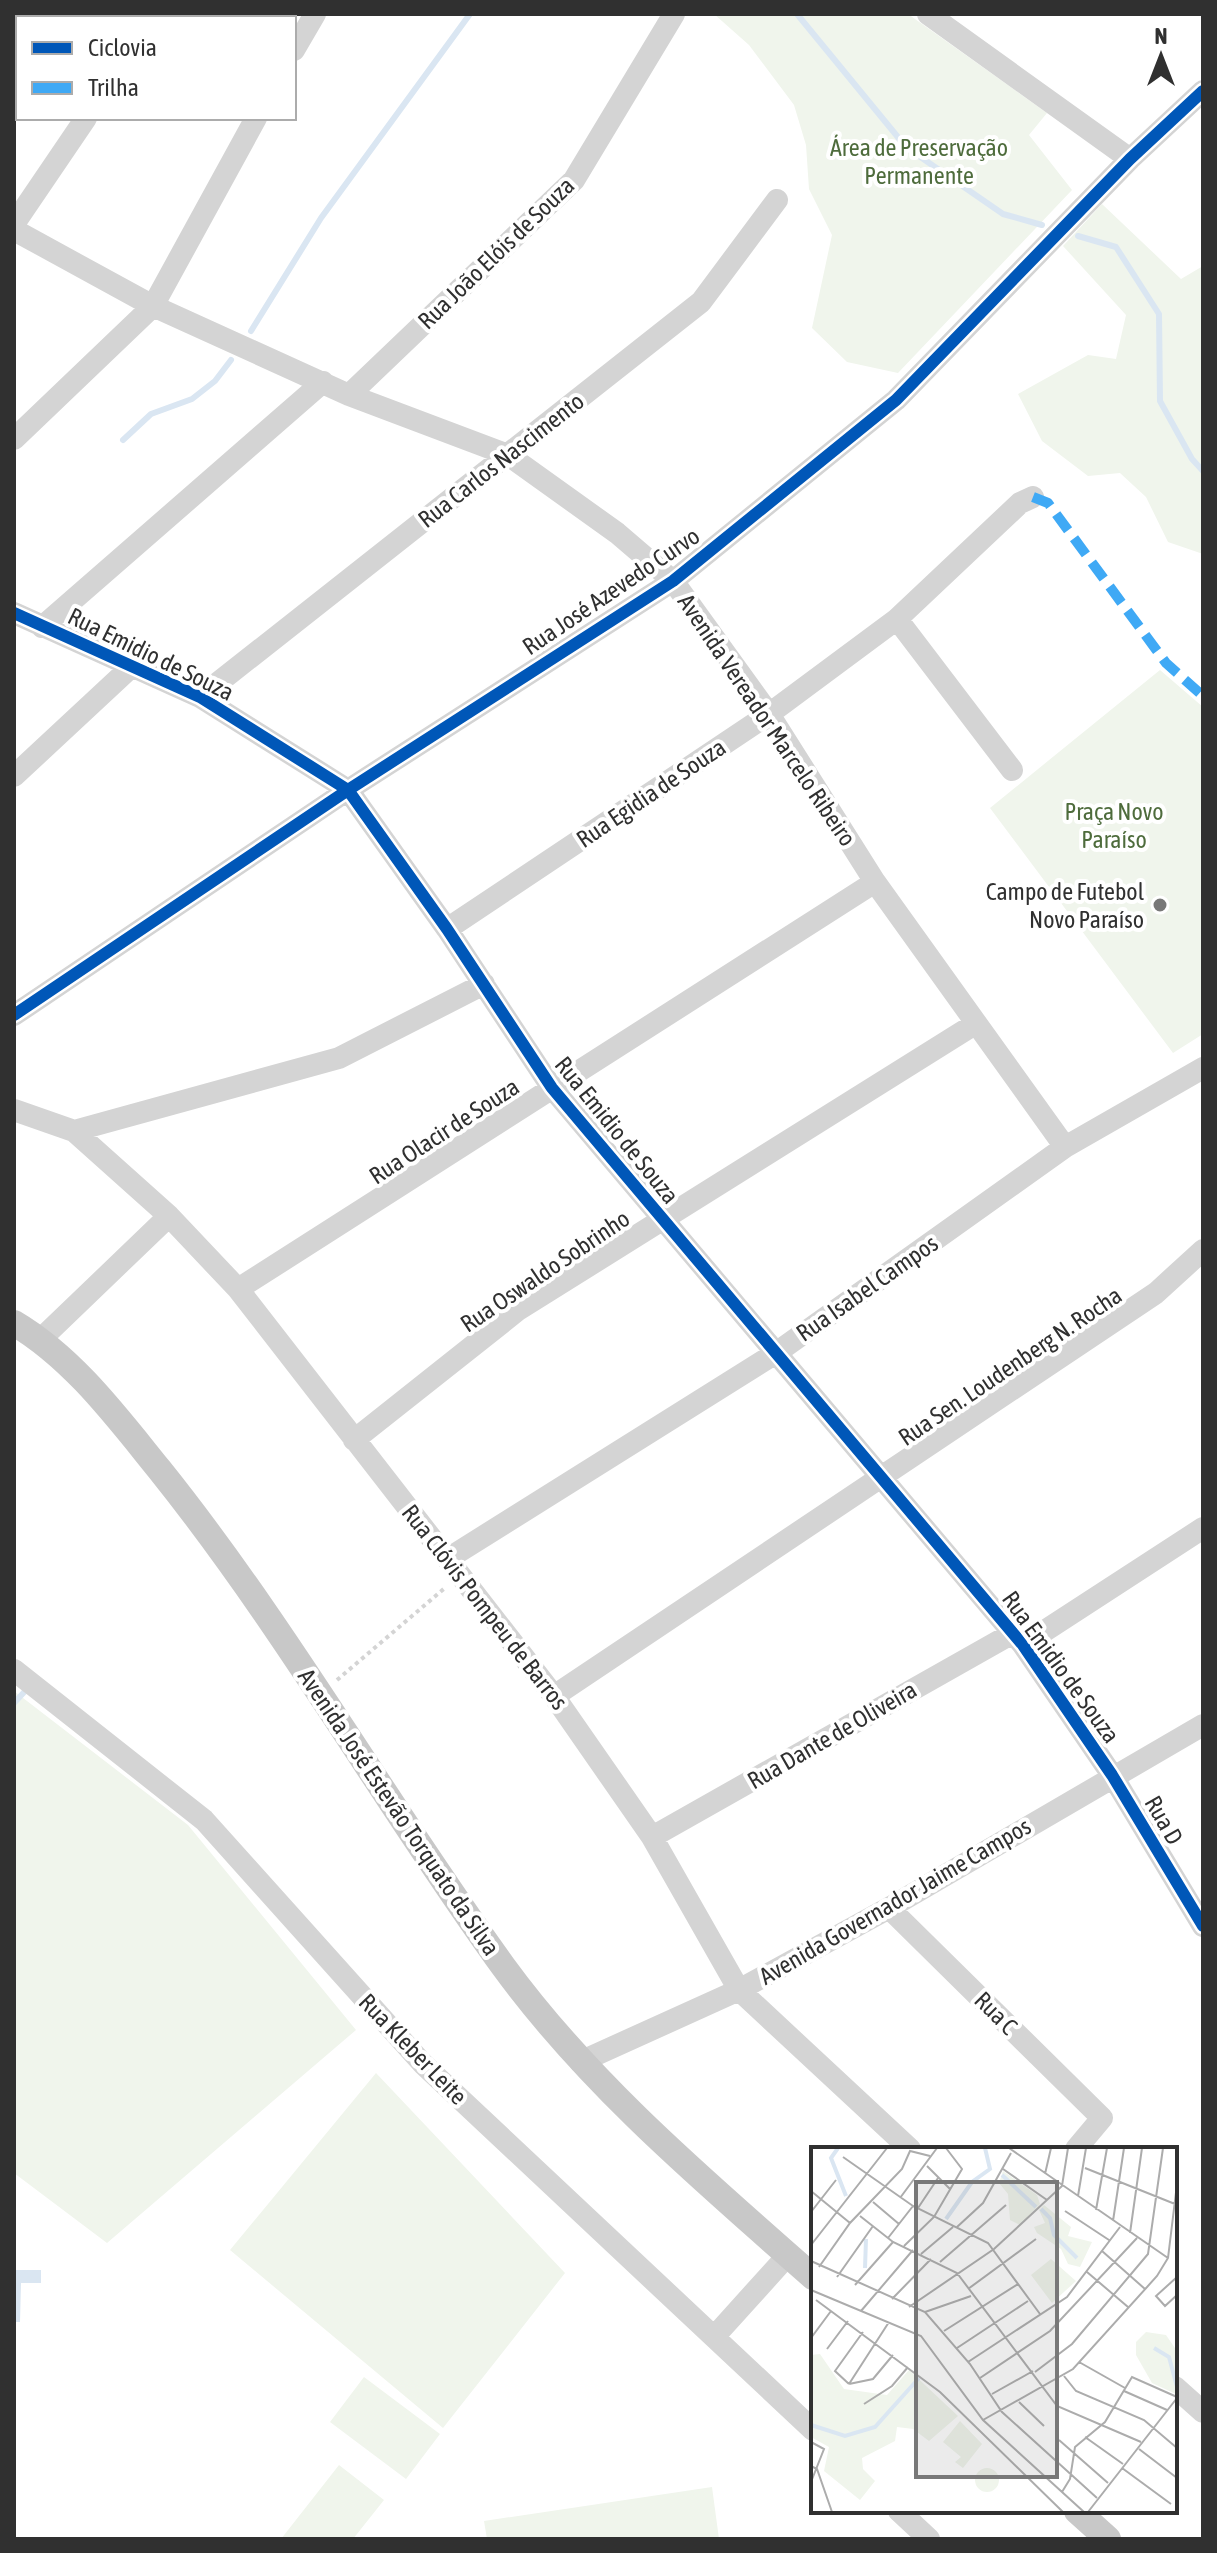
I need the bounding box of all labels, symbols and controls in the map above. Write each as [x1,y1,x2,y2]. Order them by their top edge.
legend [16,16,296,120]
north arrow [1121,16,1201,96]
text: N [1155,23,1167,49]
text: Ciclovia [88,34,157,61]
text: Trilha [88,74,139,101]
park label: Área de Preservação Permanente [830,134,1008,189]
street label: Rua João Elóis de Souza [413,172,579,334]
street label: Rua Carlos Nascimento [413,387,589,533]
street label: Rua José Azevedo Curvo [518,522,704,660]
street label: Avenida Vereador Marcelo Ribeiro [673,589,861,851]
street label: Rua Emidio de Souza [64,602,238,706]
street label: Rua Egidia de Souza [571,733,731,853]
park label: Praça Novo Paraíso [1065,798,1163,853]
place label: Campo de Futebol Novo Paraíso [986,878,1145,933]
marker: Campo de Futebol Novo Paraíso [1151,896,1169,914]
street label: Rua Emidio de Souza [550,1051,684,1209]
street label: Rua Olacir de Souza [364,1073,524,1189]
street label: Rua Oswaldo Sobrinho [455,1205,635,1337]
street label: Rua Isabel Campos [791,1229,943,1347]
street label: Rua Sen. Loudenberg N. Rocha [893,1281,1127,1451]
street label: Rua Clóvis Pompeu de Barros [397,1499,573,1715]
street label: Rua Emidio de Souza [997,1586,1125,1748]
street label: Avenida José Estevão Torquato da Silva [293,1664,505,1960]
street label: Rua Dante de Oliveira [743,1676,921,1794]
street label: Rua D [1139,1791,1189,1849]
street label: Avenida Governador Jaime Campos [755,1812,1035,1990]
street label: Rua C [969,1986,1023,2040]
street label: Rua Kleber Leite [354,1988,472,2110]
inset map [811,2147,1177,2513]

